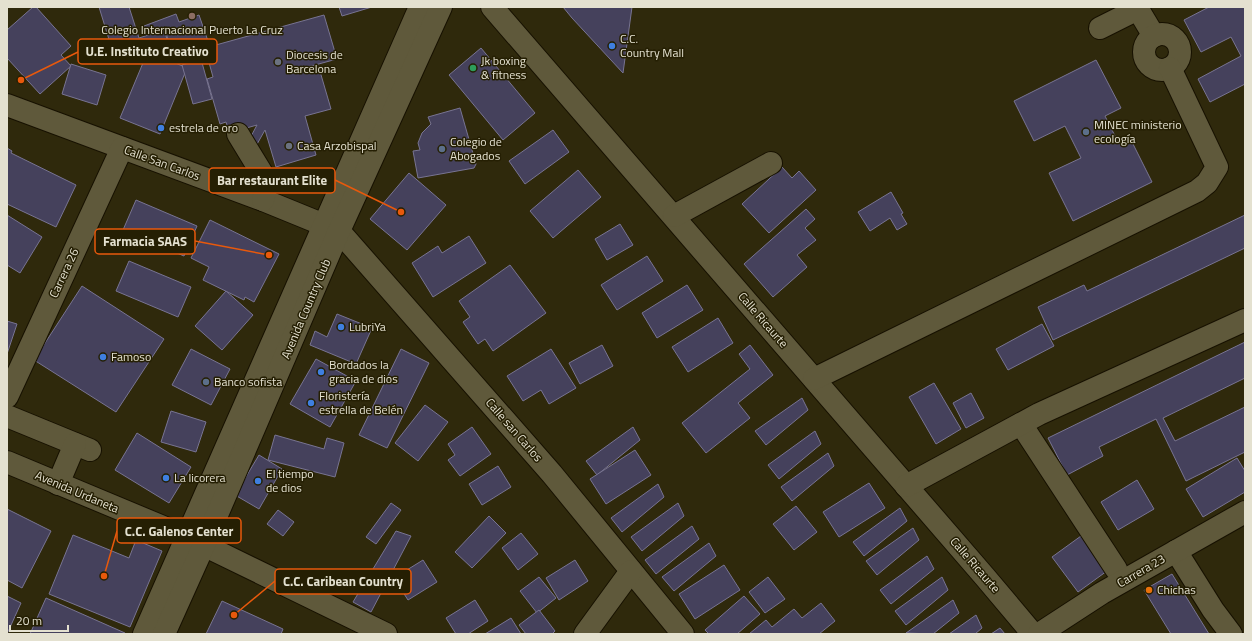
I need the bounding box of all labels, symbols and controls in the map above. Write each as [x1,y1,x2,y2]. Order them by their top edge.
marker: Colegio Internacional Puerto La Cruz [187,11,197,21]
place label: Colegio Internacional Puerto La Cruz [101,20,283,39]
place label: C.C. Country Mall [620,29,684,62]
callout: U.E. Instituto Creativo [78,39,217,64]
text: U.E. Instituto Creativo [85,41,209,61]
marker: C.C. Country Mall [607,41,617,51]
place label: Diocesis de Barcelona [286,45,343,78]
place label: Jk boxing & fitness [481,51,527,84]
marker: Diocesis de Barcelona [273,57,283,67]
marker: Jk boxing & fitness [468,63,478,73]
place label: MINEC ministerio ecología [1094,115,1182,148]
place label: estrela de oro [169,118,238,137]
marker: estrela de oro [156,123,166,133]
marker: MINEC ministerio ecología [1081,127,1091,137]
place label: Colegio de Abogados [450,132,502,165]
place label: Casa Arzobispal [297,136,376,155]
street label: Calle San Carlos [121,140,203,185]
marker: Casa Arzobispal [284,141,294,151]
marker: Colegio de Abogados [437,144,447,154]
callout: Bar restaurant Elite [209,168,335,193]
text: Bar restaurant Elite [217,170,327,190]
callout: Farmacia SAAS [95,229,195,254]
text: Farmacia SAAS [103,231,187,251]
street label: Carrera 26 [44,244,83,301]
street label: Avenida Country Club [276,256,335,362]
street label: Calle Ricaurte [734,287,793,352]
place label: LubriYa [349,317,386,336]
marker: LubriYa [336,322,346,332]
place label: Famoso [111,347,151,366]
marker: Famoso [98,352,108,362]
place label: Bordados la gracia de dios [329,355,398,388]
marker: Bordados la gracia de dios [316,367,326,377]
place label: Banco sofista [214,372,282,391]
marker: Banco sofista [201,377,211,387]
place label: Floristería estrella de Belén [319,386,403,419]
street label: Calle san Carlos [481,394,548,466]
marker: Floristería estrella de Belén [306,398,316,408]
place label: El tiempo de dios [266,464,314,497]
street label: Avenida Urdaneta [32,465,122,518]
place label: La licorera [174,468,226,487]
marker: La licorera [161,473,171,483]
marker: El tiempo de dios [253,476,263,486]
callout: C.C. Galenos Center [117,518,241,543]
text: C.C. Galenos Center [125,521,233,541]
street label: Calle Ricaurte [946,532,1005,597]
street label: Carrera 23 [1113,549,1168,592]
callout: C.C. Caribean Country [275,569,411,594]
text: C.C. Caribean Country [283,571,404,591]
place label: Chichas [1157,580,1196,599]
marker: Chichas [1144,585,1154,595]
scale bar [10,607,68,633]
text: 20 m [16,611,42,630]

